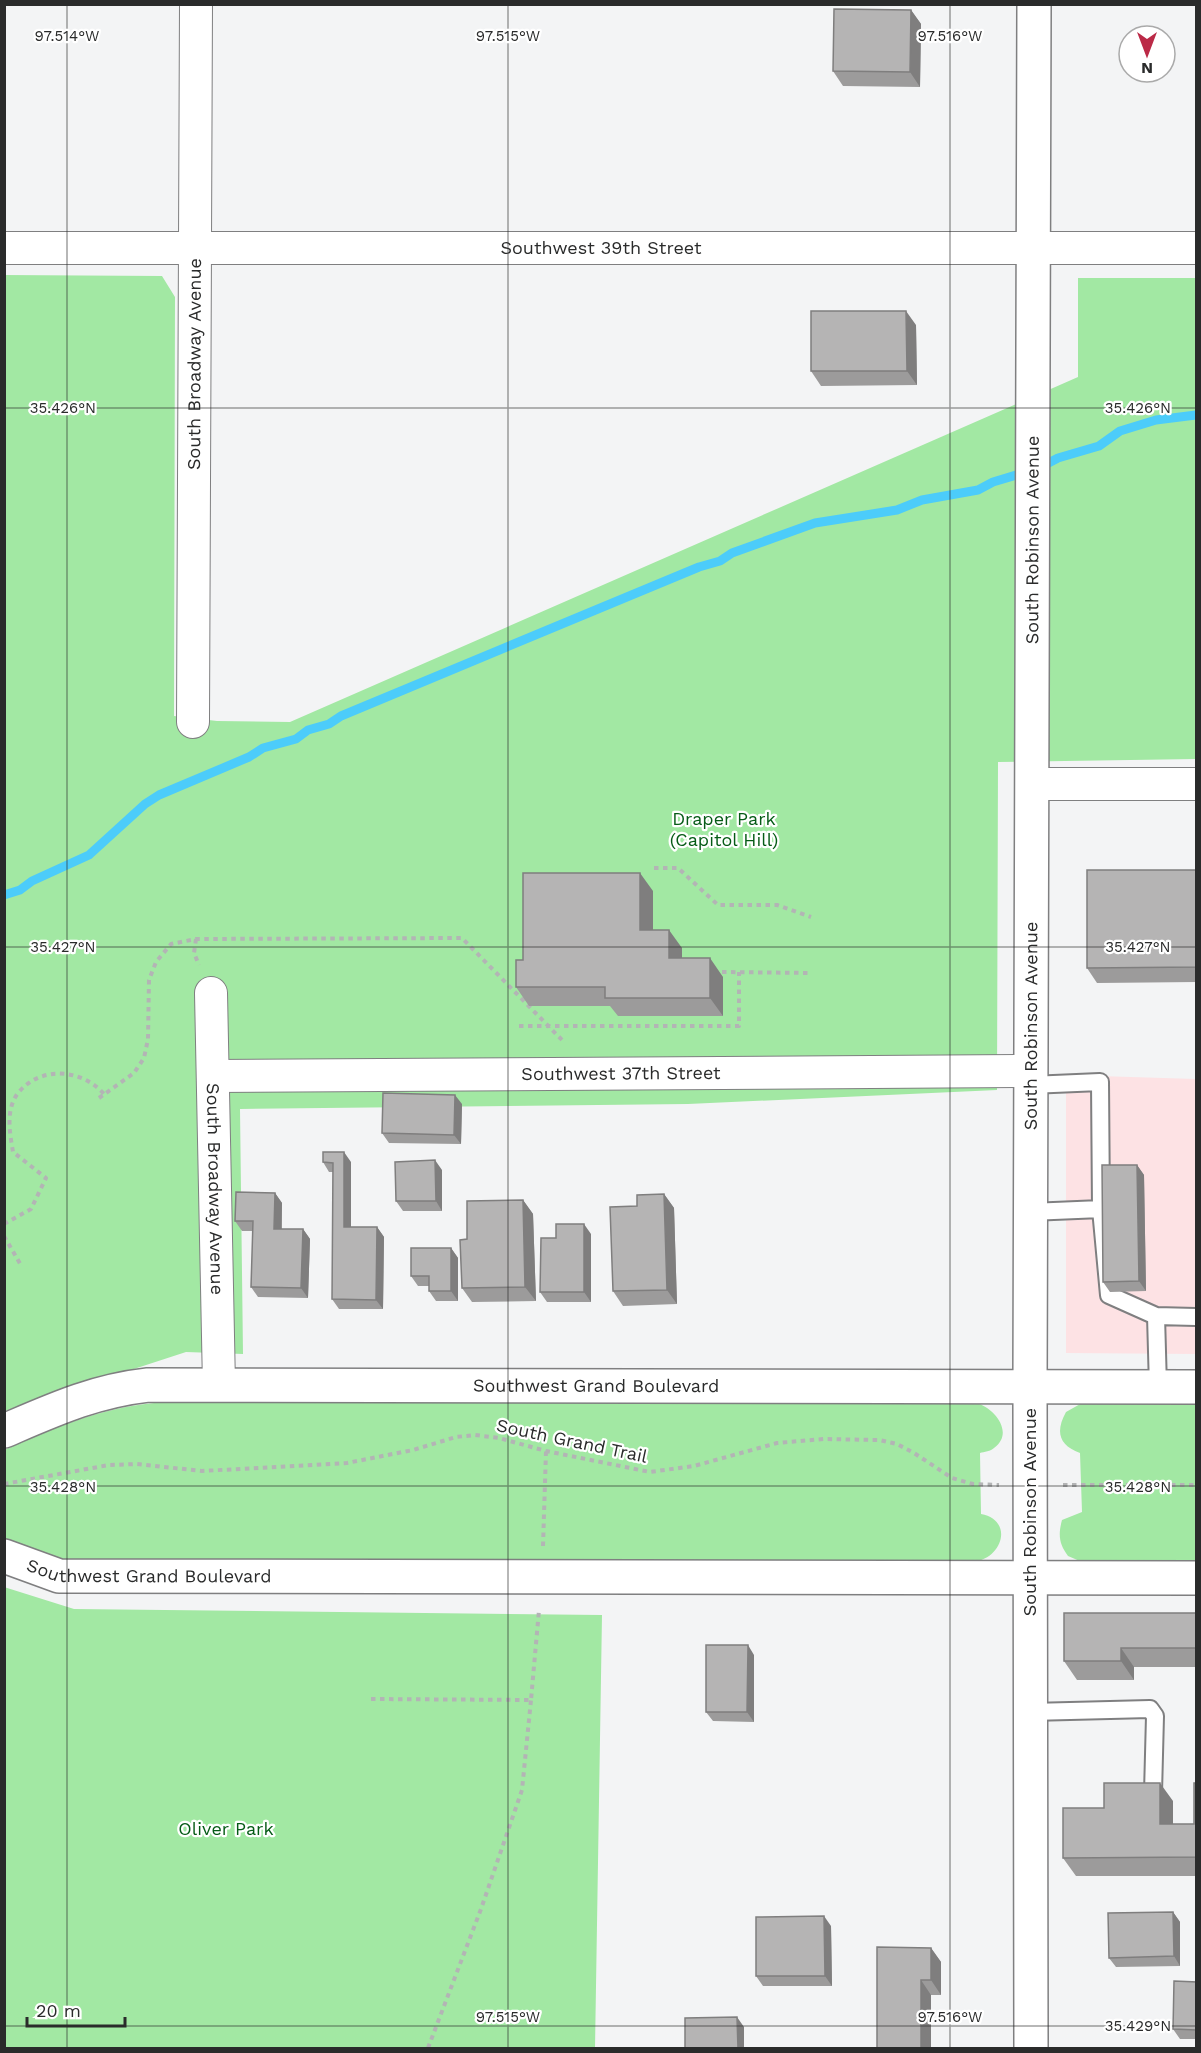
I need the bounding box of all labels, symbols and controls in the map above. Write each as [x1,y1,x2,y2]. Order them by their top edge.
north arrow [1117,24,1177,84]
text: 97.514°W [35,27,99,45]
text: 97.515°W [476,27,540,45]
text: 97.516°W [918,27,982,45]
text: N [1141,59,1153,78]
street label: Southwest 39th Street [500,237,702,258]
street label: South Broadway Avenue [183,258,205,470]
text: 35.426°N [30,399,96,417]
text: 35.426°N [1105,399,1171,417]
street label: South Robinson Avenue [1021,436,1043,644]
park label: Draper Park (Capitol Hill) [670,808,778,850]
street label: South Robinson Avenue [1020,922,1041,1130]
text: 35.427°N [30,938,96,956]
text: 35.427°N [1105,938,1171,956]
street label: Southwest 37th Street [521,1062,721,1084]
street label: South Broadway Avenue [203,1083,228,1295]
street label: Southwest Grand Boulevard [473,1375,719,1396]
street label: South Robinson Avenue [1019,1408,1040,1616]
street label: South Grand Trail [495,1414,650,1467]
text: 35.428°N [30,1478,96,1496]
text: 35.428°N [1105,1478,1171,1496]
street label: Southwest Grand Boulevard [24,1554,272,1586]
park label: Oliver Park [178,1818,274,1839]
scale bar [27,1990,124,2028]
text: 20 m [36,2000,81,2021]
text: 97.515°W [476,2008,540,2026]
text: 97.516°W [918,2008,982,2026]
text: 35.429°N [1105,2017,1171,2035]

